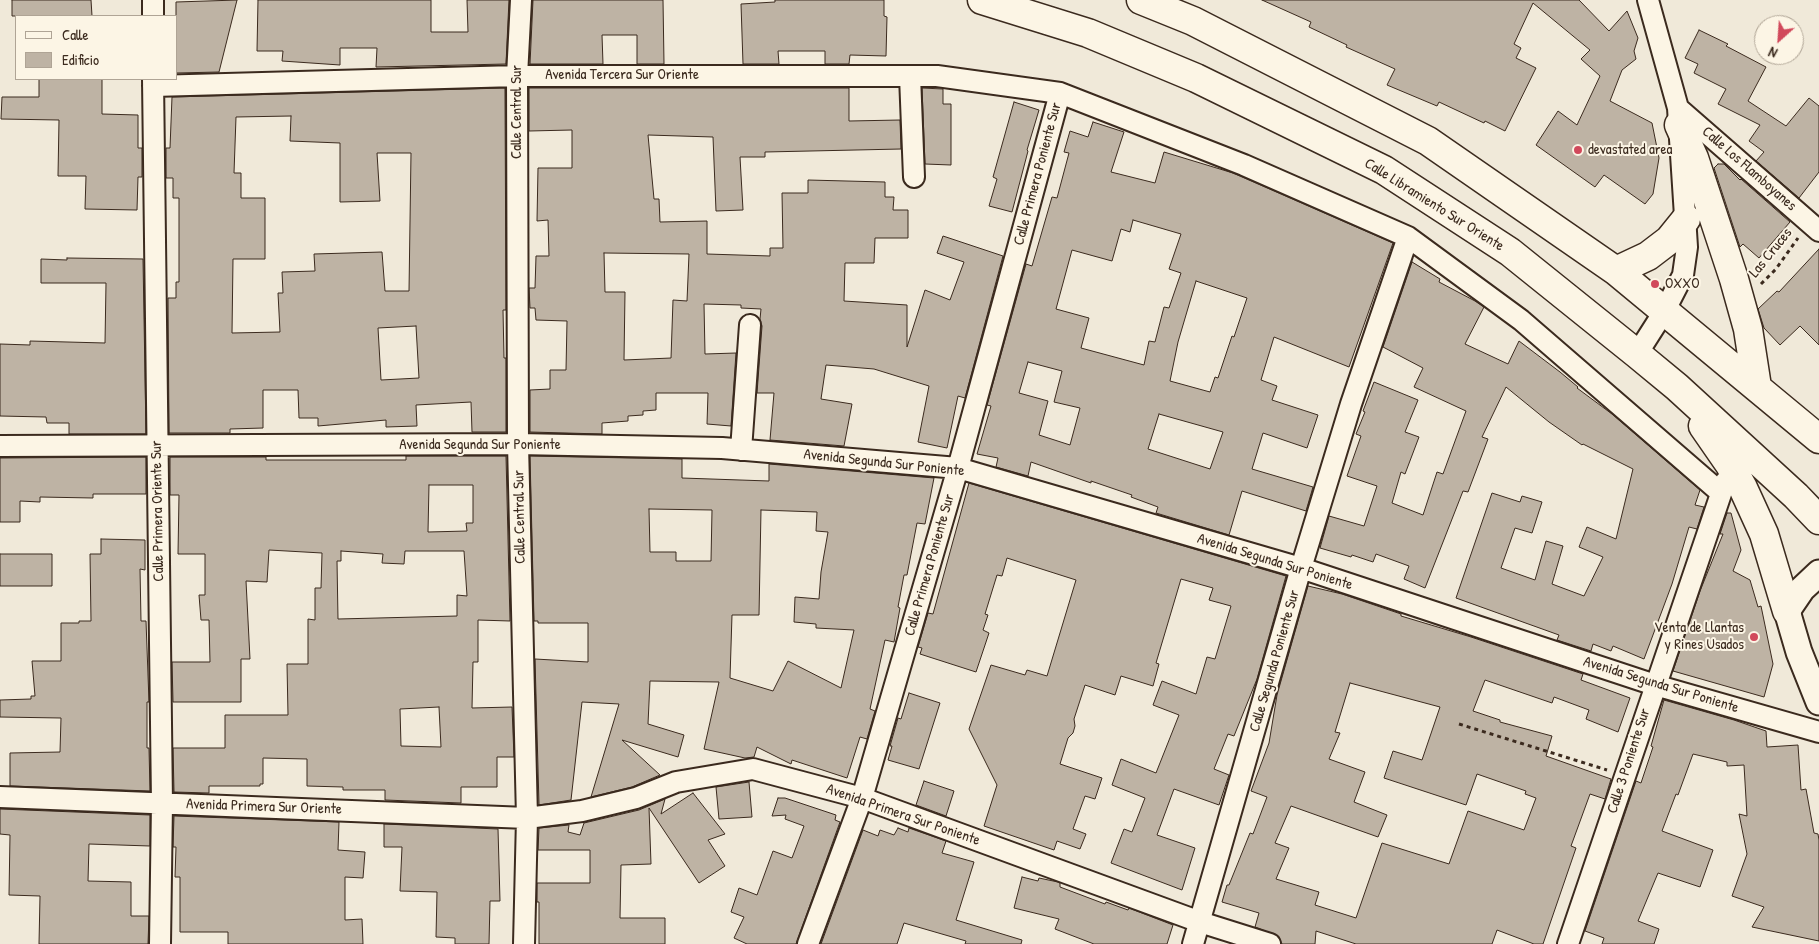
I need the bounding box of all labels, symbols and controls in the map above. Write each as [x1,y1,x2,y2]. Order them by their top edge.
legend [15,15,178,80]
north arrow [1754,15,1804,65]
text: Calle [62,24,89,45]
text: N [1765,43,1780,63]
text: Edificio [62,49,99,70]
street label: Calle Central Sur [508,65,526,159]
street label: Avenida Tercera Sur Oriente [545,66,699,84]
street label: Calle Primera Poniente Sur [1010,101,1066,247]
street label: Calle Los Flamboyanes [1698,123,1800,215]
place label: devastated area [1588,141,1672,159]
marker: devastated area [1572,144,1584,156]
street label: Calle Libramiento Sur Oriente [1361,155,1507,255]
street label: Las Cruces [1746,225,1796,281]
place label: OXXO [1665,275,1700,293]
marker: OXXO [1649,278,1661,290]
street label: Avenida Segunda Sur Poniente [399,436,561,454]
street label: Calle Primera Oriente Sur [148,440,168,582]
street label: Avenida Segunda Sur Poniente [803,446,965,480]
street label: Calle Central Sur [510,470,530,564]
street label: Calle Primera Poniente Sur [901,492,959,638]
street label: Avenida Segunda Sur Poniente [1195,530,1355,594]
street label: Calle Segunda Poniente Sur [1246,588,1304,734]
place label: Venta de Llantas y Rines Usados [1654,619,1744,654]
marker: Venta de Llantas y Rines Usados [1748,631,1760,643]
street label: Avenida Segunda Sur Poniente [1581,653,1741,717]
street label: Calle 3 Poniente Sur [1604,706,1654,816]
street label: Avenida Primera Sur Poniente [824,780,982,850]
street label: Avenida Primera Sur Oriente [186,795,342,819]

